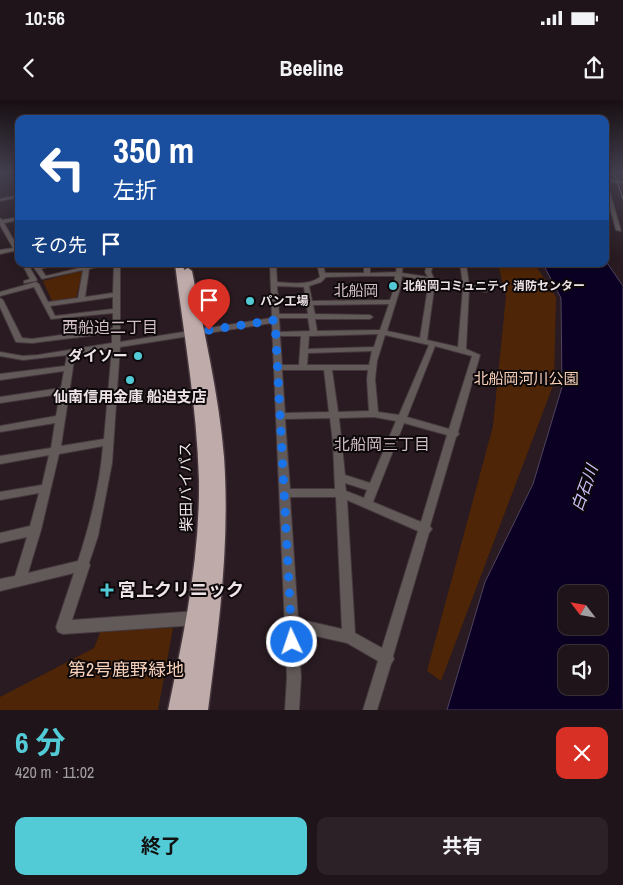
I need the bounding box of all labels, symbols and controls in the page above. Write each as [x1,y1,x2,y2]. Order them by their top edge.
text: 10:56 [25,5,65,31]
text: Beeline [279,53,344,83]
icon: back [15,54,43,82]
icon: share [580,54,608,82]
text: 350 m [113,127,194,174]
icon: left [30,135,95,200]
text: 左折 [113,175,157,205]
icon: arrive [97,230,125,258]
text: その先 [30,232,87,258]
place label: 北船岡コミュニティ 消防センター [403,278,585,294]
pin [188,279,230,330]
district label: 北船岡 [333,280,379,301]
marker: 北船岡コミュニティ 消防センター [387,280,399,292]
icon: arrive [195,286,223,314]
place label: パン工場 [260,293,309,309]
marker: パン工場 [244,295,256,307]
district label: 西船迫二丁目 [62,316,158,338]
place label: ダイソー [68,345,128,366]
marker: ダイソー [132,350,144,362]
park label: 北船岡河川公園 [473,368,579,389]
marker: 仙南信用金庫 船迫支店 [124,374,136,386]
place label: 仙南信用金庫 船迫支店 [53,386,207,407]
district label: 北船岡三丁目 [334,433,430,455]
street label: 柴田バイパス [174,442,197,532]
water label: 白石川 [565,460,603,514]
place label: 宮上クリニック [118,577,244,602]
marker: 宮上クリニック [100,583,114,597]
north arrow [558,585,608,635]
map controls [558,585,608,695]
position arrow [265,615,317,667]
button: sound [558,645,608,695]
park label: 第2号鹿野緑地 [68,657,184,682]
text: 6 分 [15,722,66,762]
button: close [556,727,608,779]
text: 420 m · 11:02 [15,761,94,783]
button: 終了 [15,817,307,875]
button: 共有 [317,817,608,875]

